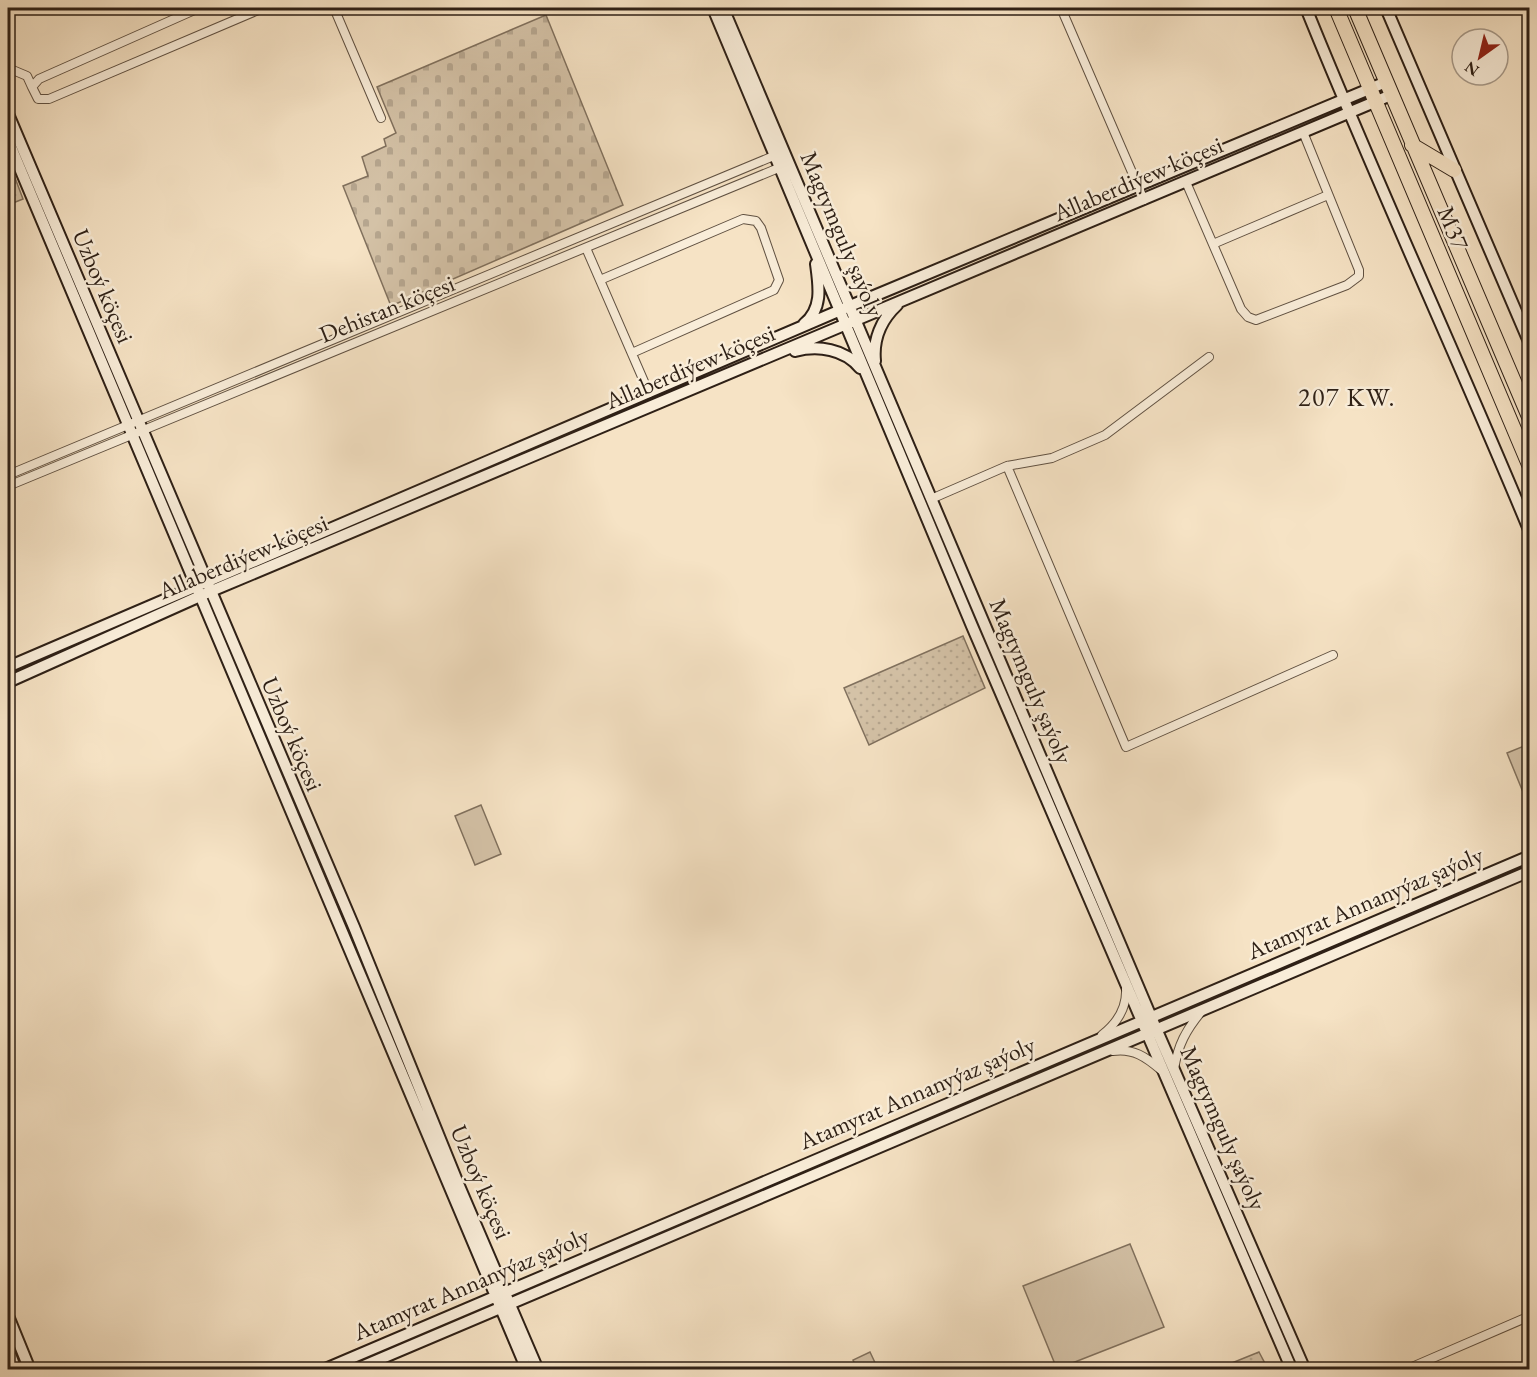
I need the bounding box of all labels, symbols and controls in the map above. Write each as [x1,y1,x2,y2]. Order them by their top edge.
north arrow [1450,27,1510,87]
text: N [1461,57,1483,81]
street label: Allaberdiýew köçesi [1047,129,1227,229]
street label: Magtymguly şaýoly [794,146,891,322]
street label: M37 [1430,201,1477,255]
street label: Uzboý köçesi [66,224,141,348]
street label: Dehistan köçesi [315,267,459,350]
street label: Allaberdiýew köçesi [599,317,779,417]
district label: 207 KW. [1298,380,1396,414]
street label: Allaberdiýew köçesi [152,507,332,607]
street label: Magtymguly şaýoly [983,593,1080,769]
street label: Uzboý köçesi [255,672,330,796]
street label: Atamyrat Annanyýaz şaýoly [1241,839,1488,967]
street label: Atamyrat Annanyýaz şaýoly [793,1029,1040,1157]
street label: Magtymguly şaýoly [1173,1041,1274,1215]
street label: Uzboý köçesi [444,1120,519,1244]
street label: Atamyrat Annanyýaz şaýoly [347,1220,594,1348]

